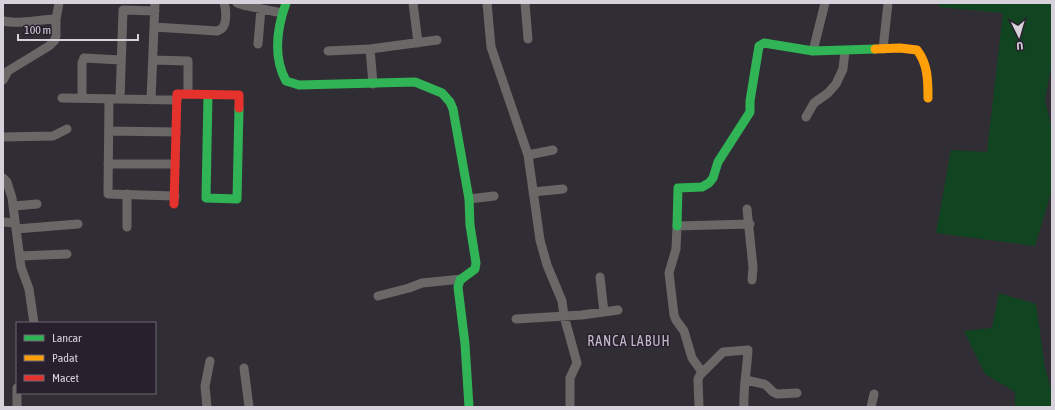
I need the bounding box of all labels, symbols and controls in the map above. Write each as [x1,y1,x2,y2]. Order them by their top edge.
scale bar [18,16,138,42]
north arrow [999,16,1039,56]
text: 100 m [24,23,51,37]
text: U [1016,40,1024,52]
legend [16,322,156,394]
text: Lancar [52,331,82,345]
district label: RANCA LABUH [587,333,671,349]
text: Padat [52,351,78,365]
text: Macet [52,371,80,385]

